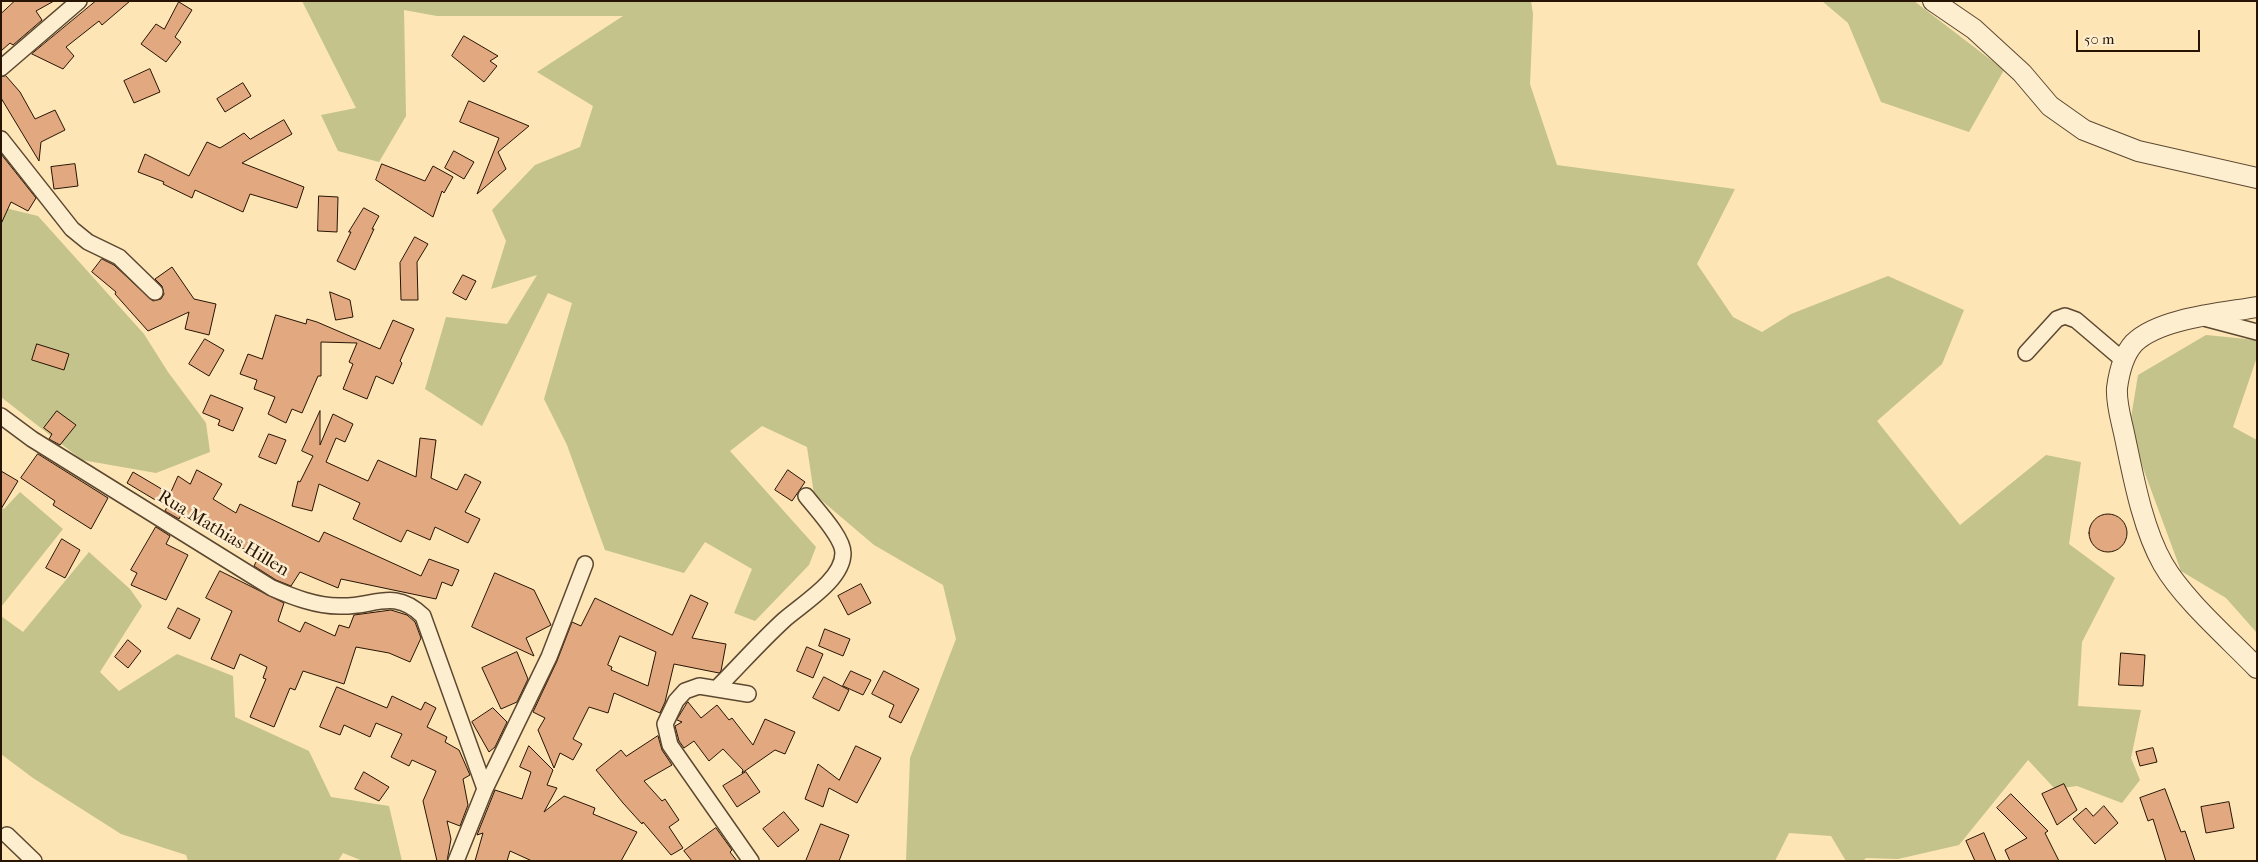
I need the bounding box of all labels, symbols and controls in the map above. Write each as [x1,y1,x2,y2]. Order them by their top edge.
scale bar [2078,20,2202,52]
text: 50 m [2084,30,2114,48]
street label: Rua Mathias Hillen [153,486,293,582]

